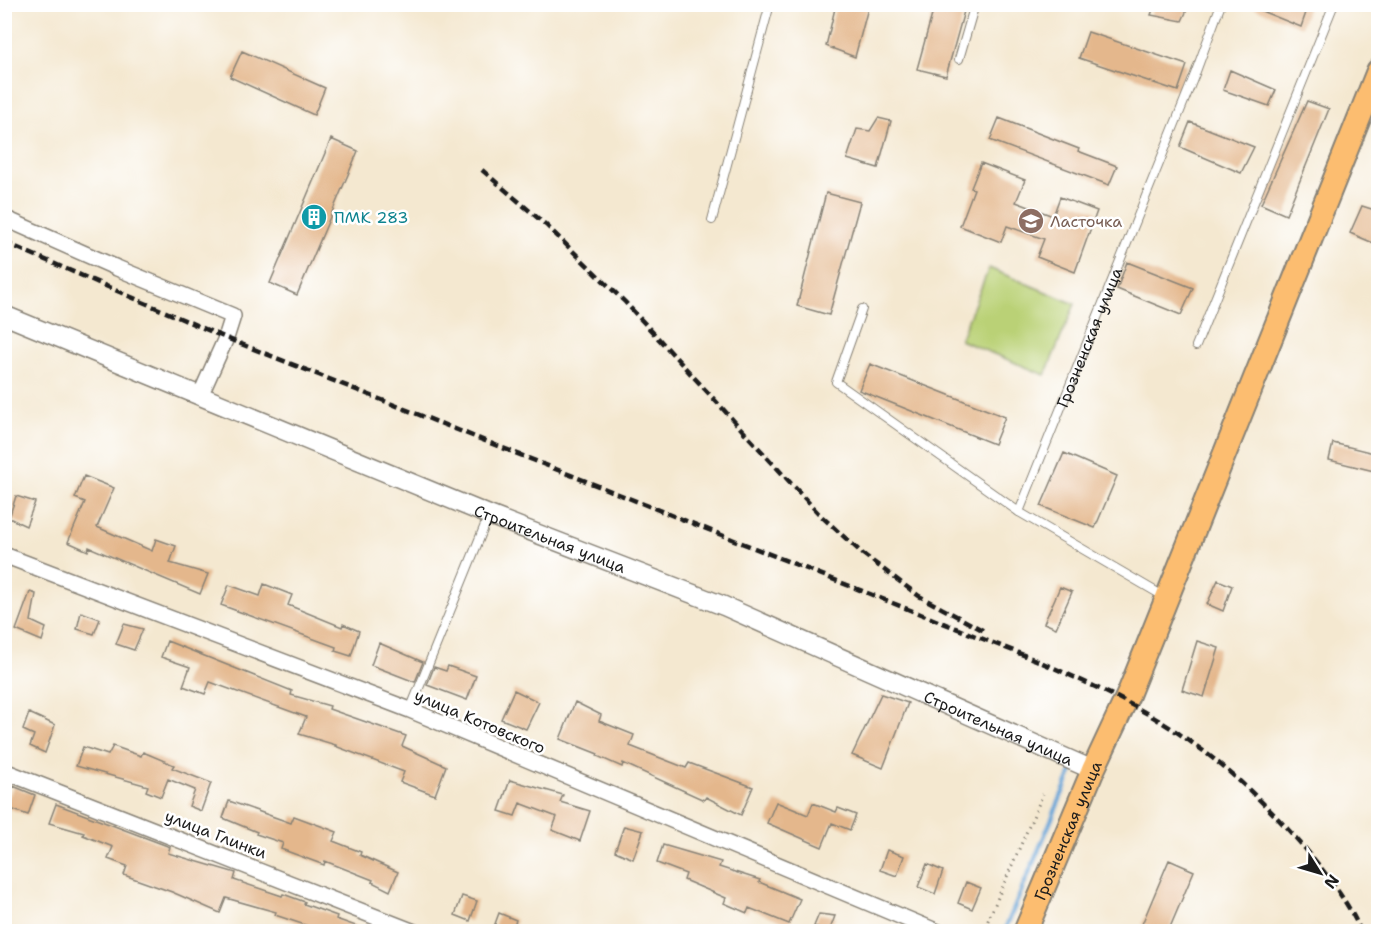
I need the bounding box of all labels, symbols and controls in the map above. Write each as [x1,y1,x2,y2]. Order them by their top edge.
building icon: ПМК 283 [299,202,329,232]
school or university icon: Ласточка [1016,206,1046,236]
place label: ПМК 283 [334,207,408,228]
place label: Ласточка [1050,211,1122,232]
street label: Грозненская улица [1052,264,1127,411]
street label: Строительная улица [471,500,629,578]
street label: улица Котовского [411,684,548,758]
street label: Строительная улица [920,686,1076,771]
street label: Грозненская улица [1029,758,1107,904]
street label: улица Глинки [162,805,270,864]
north arrow [1290,843,1350,903]
text: N [1319,870,1344,893]

